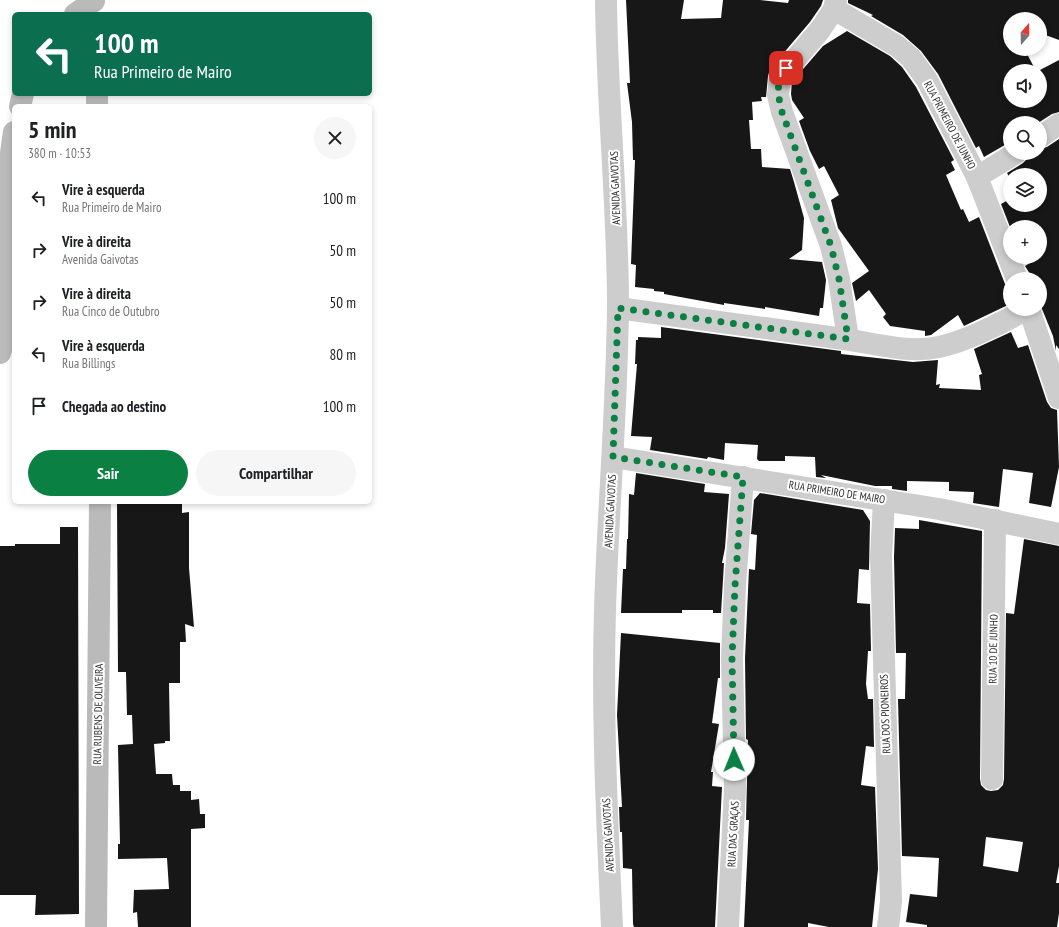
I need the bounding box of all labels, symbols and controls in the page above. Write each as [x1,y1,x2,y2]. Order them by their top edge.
north arrow [1003,12,1047,56]
map controls [1003,12,1047,316]
text: 100 m [94,24,158,61]
icon: left [28,28,80,80]
pin [769,51,803,85]
icon: arrive [775,57,797,79]
text: Rua Primeiro de Mairo [94,60,232,83]
button: sound [1003,64,1047,108]
street label: RUA PRIMEIRO DE JUNHO [921,79,979,171]
text: 5 min [28,114,76,145]
button: search [1003,116,1047,160]
button: close [314,117,356,159]
text: 380 m · 10:53 [28,145,91,162]
street label: AVENIDA GAIVOTAS [607,151,623,225]
button: layers [1003,168,1047,212]
text: Vire à esquerda [62,180,145,199]
icon: left [28,187,50,209]
text: 100 m [323,189,356,208]
text: Rua Primeiro de Mairo [62,199,162,216]
button: + [1003,220,1047,264]
text: Vire à direita [62,232,131,251]
icon: right [28,239,50,261]
text: 50 m [330,241,356,260]
text: Avenida Gaivotas [62,251,139,268]
button: − [1003,272,1047,316]
text: Vire à direita [62,284,131,303]
icon: right [28,291,50,313]
text: 50 m [330,293,356,312]
text: Rua Cinco de Outubro [62,303,160,320]
text: Vire à esquerda [62,336,145,355]
icon: left [28,343,50,365]
text: 80 m [330,345,356,364]
text: Rua Billings [62,355,115,372]
icon: arrive [28,395,50,417]
text: Chegada ao destino [62,397,166,416]
text: 100 m [323,397,356,416]
button: Sair [28,450,188,496]
button: Compartilhar [196,450,356,496]
street label: AVENIDA GAIVOTAS [601,474,619,548]
street label: RUA PRIMEIRO DE MAIRO [788,477,886,507]
street label: RUA 10 DE JUNHO [985,614,1001,684]
street label: RUA RUBENS DE OLIVEIRA [90,663,106,764]
street label: RUA DOS PIONEIROS [877,674,893,754]
position arrow [713,739,755,781]
street label: AVENIDA GAIVOTAS [599,798,617,872]
street label: RUA DAS GRAÇAS [724,800,742,867]

